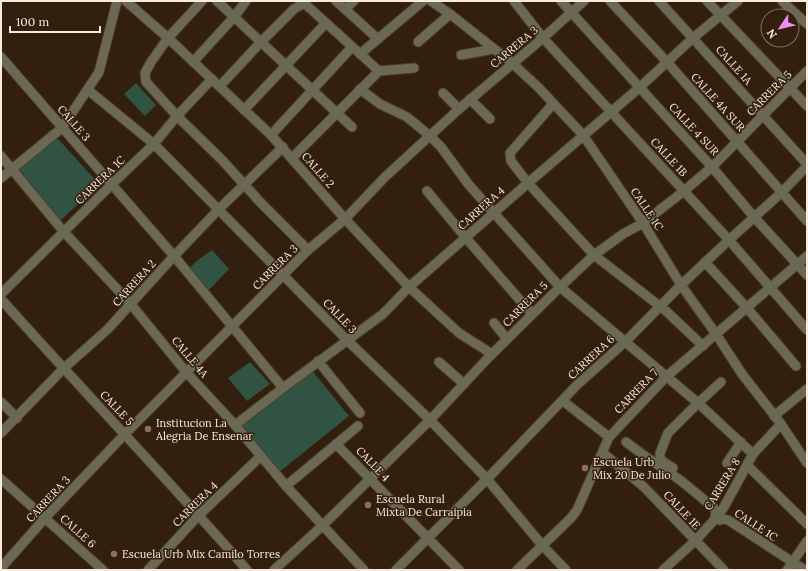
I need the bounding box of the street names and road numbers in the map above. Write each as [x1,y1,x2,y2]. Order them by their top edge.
street label: CARRERA 3 [487,23,541,71]
street label: CALLE 1A [713,42,756,88]
street label: CARRERA 5 [743,67,795,119]
street label: CALLE 4A SUR [688,70,748,134]
street label: CALLE 4 SUR [666,100,722,158]
street label: CALLE 3 [55,102,93,144]
street label: CALLE 1B [648,135,691,179]
street label: CALLE 2 [299,149,337,191]
street label: CARRERA 1C [72,153,128,207]
street label: CARRERA 4 [455,183,507,233]
street label: CALLE 1C [628,185,667,233]
street label: CARRERA 3 [249,241,301,293]
street label: CARRERA 2 [109,257,159,309]
street label: CARRERA 5 [499,278,551,330]
street label: CALLE 3 [320,296,360,336]
street label: CARRERA 6 [565,332,617,382]
street label: CALLE 4A [169,333,212,381]
street label: CARRERA 7 [611,365,661,417]
street label: CALLE 5 [97,388,137,428]
street label: CALLE 4 [353,444,393,484]
street label: CARRERA 8 [701,455,743,513]
street label: CARRERA 3 [23,473,73,525]
street label: CARRERA 4 [169,478,221,530]
street label: CALLE 1E [661,488,704,532]
street label: CALLE 1C [732,506,780,544]
street label: CALLE 6 [57,511,99,551]

